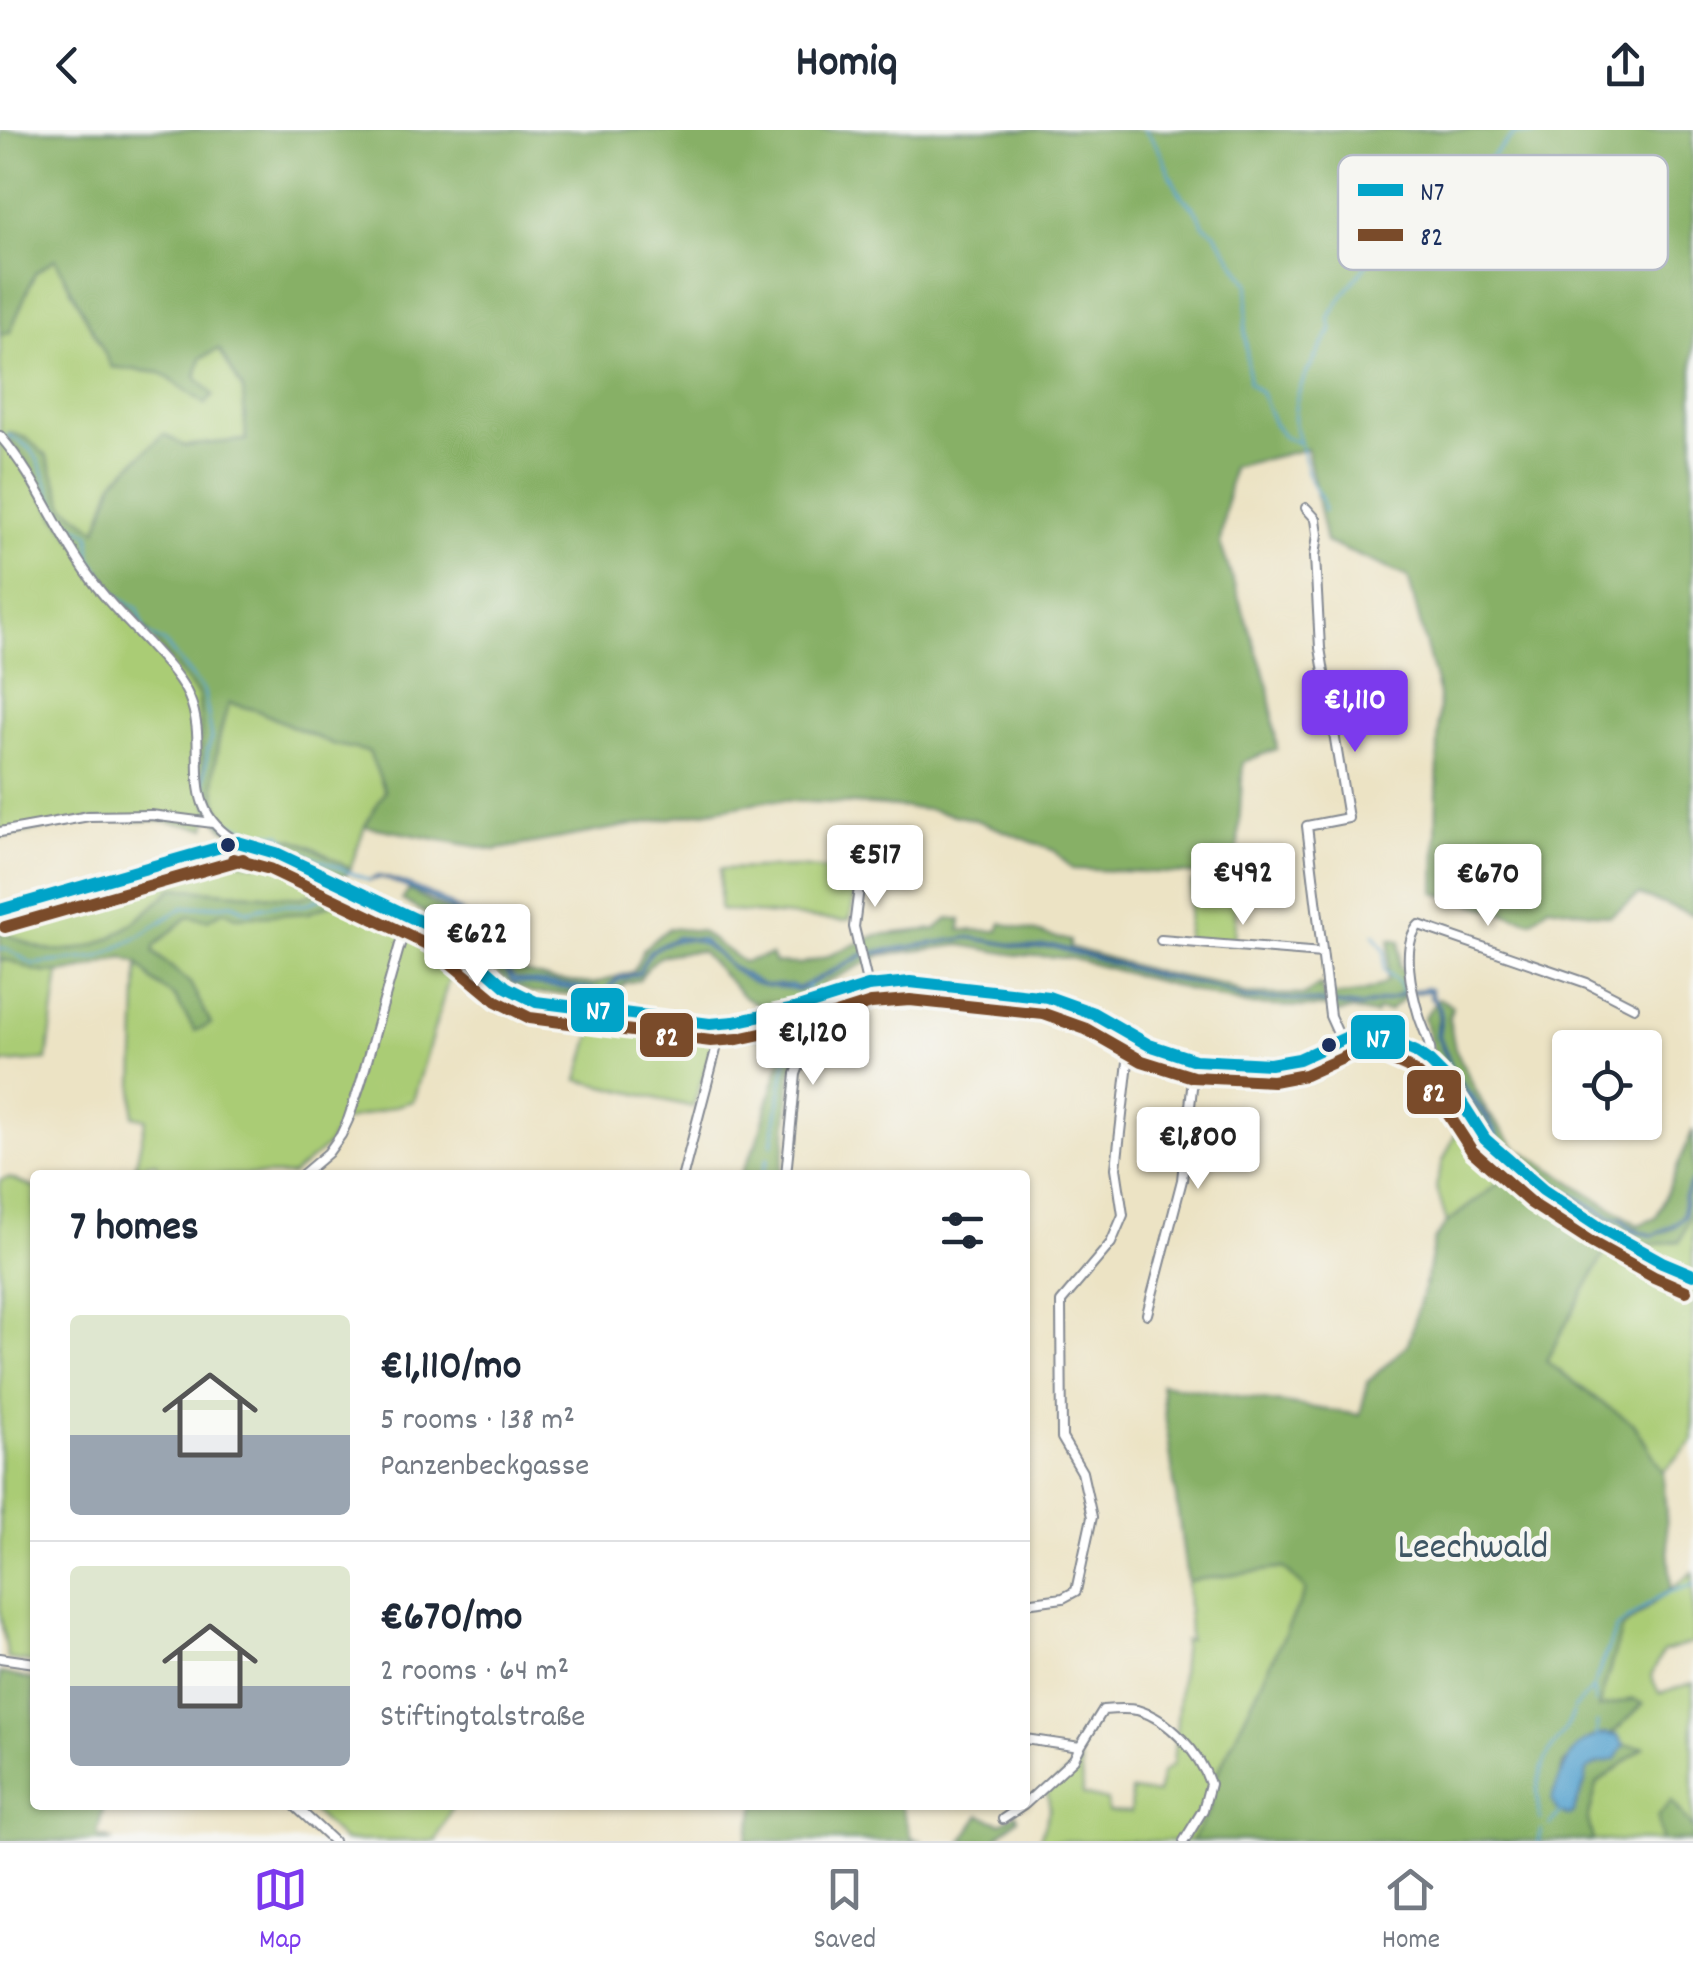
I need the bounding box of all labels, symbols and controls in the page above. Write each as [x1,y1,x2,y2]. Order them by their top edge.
text: Homiq [795,33,898,97]
icon: back [40,38,95,93]
icon: share [1598,38,1653,93]
legend [1338,155,1668,270]
text: N7 [1420,175,1445,215]
text: 82 [1420,220,1443,260]
pin: €1,110 [1274,670,1436,755]
text: €1,110 [1324,679,1386,725]
pin: €517 [816,825,934,910]
text: €517 [849,834,901,880]
unlabelled marker [218,835,238,855]
pin: €492 [1184,843,1302,928]
pin: €670 [1429,844,1547,929]
text: €492 [1213,852,1273,898]
text: €670 [1456,853,1520,899]
pin: €622 [418,904,536,989]
text: €622 [446,913,508,959]
line badge: N7 [569,986,626,1034]
text: N7 [586,994,611,1034]
pin: €1,120 [732,1003,894,1088]
line badge: 82 [638,1011,695,1059]
text: €1,120 [778,1012,848,1058]
line badge: N7 [1349,1013,1407,1061]
text: 82 [655,1020,679,1060]
text: N7 [1366,1022,1391,1062]
map controls [1552,1030,1662,1140]
button: locate [1552,1030,1662,1140]
unlabelled marker [1319,1035,1339,1055]
line badge: 82 [1405,1068,1463,1116]
text: 82 [1422,1076,1446,1116]
pin: €1,800 [1117,1107,1279,1192]
text: €1,800 [1159,1116,1237,1162]
text: 7 homes [70,1200,199,1260]
icon: filters [935,1203,990,1258]
text: €1,110/mo [380,1339,521,1399]
icon: home [150,1355,270,1475]
text: 5 rooms · 138 m² [380,1399,575,1445]
text: Panzenbeckgasse [380,1445,589,1491]
park label: Leechwald [1398,1522,1548,1577]
text: €670/mo [380,1590,523,1650]
icon: home [150,1606,270,1726]
text: 2 rooms · 64 m² [380,1650,569,1696]
text: Stiftingtalstraße [380,1696,585,1742]
tab: Map [253,1862,308,1962]
tab: Saved [814,1862,876,1962]
tab: Home [1382,1862,1440,1962]

